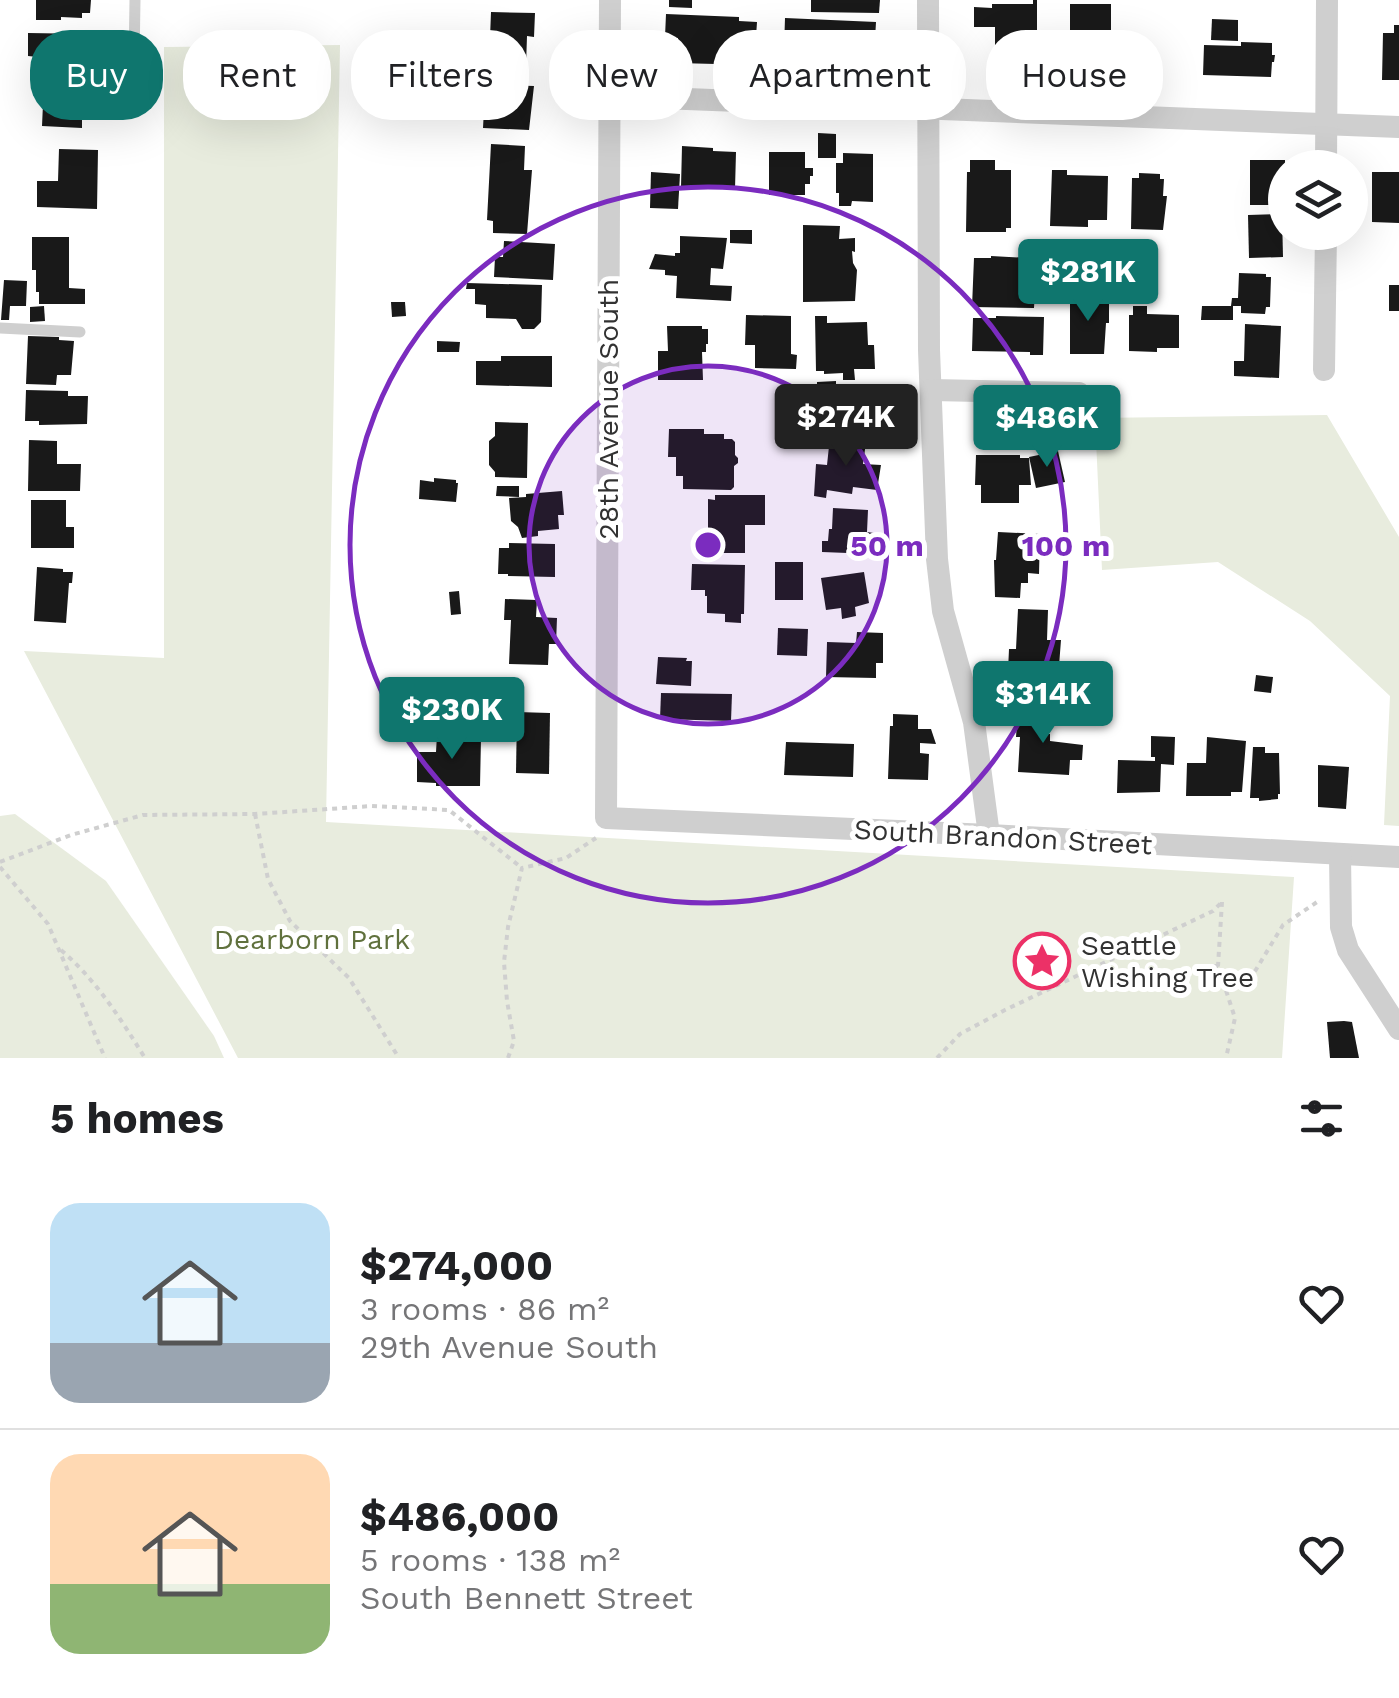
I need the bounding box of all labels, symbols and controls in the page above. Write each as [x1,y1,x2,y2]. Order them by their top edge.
chip: Buy [30,30,163,120]
chip: Rent [183,30,331,120]
chip: Filters [351,30,529,120]
chip: New [549,30,693,120]
chip: Apartment [713,30,966,120]
chip: House [986,30,1163,120]
map controls [1268,150,1368,250]
button: layers [1268,150,1368,250]
pin: $281K [1018,239,1158,324]
text: $281K [1040,252,1136,290]
street label: 28th Avenue South [592,279,625,539]
pin: $274K [776,384,916,469]
pin: $486K [977,385,1117,470]
text: $274K [797,397,895,435]
text: $486K [995,398,1099,436]
centre of rings [690,527,726,563]
text: 50 m [850,528,924,563]
text: 100 m [1022,528,1110,563]
pin: $314K [973,661,1113,746]
text: $314K [995,674,1091,712]
pin: $230K [382,677,522,762]
text: $230K [401,690,503,728]
street label: South Brandon Street [853,813,1153,861]
park label: Dearborn Park [214,923,410,956]
place label: Seattle Wishing Tree [1081,929,1254,994]
place icon: Seattle Wishing Tree [1012,931,1072,991]
icon: filters [1294,1091,1349,1146]
text: 5 homes [50,1094,224,1143]
text: $274,000 [360,1241,553,1290]
icon: home [130,1243,250,1363]
icon: heart [1294,1276,1349,1331]
text: 3 rooms · 86 m² [360,1290,609,1328]
text: 29th Avenue South [360,1328,658,1366]
text: $486,000 [360,1492,559,1541]
icon: home [130,1494,250,1614]
icon: heart [1294,1527,1349,1582]
text: 5 rooms · 138 m² [360,1541,620,1579]
text: South Bennett Street [360,1579,693,1617]

